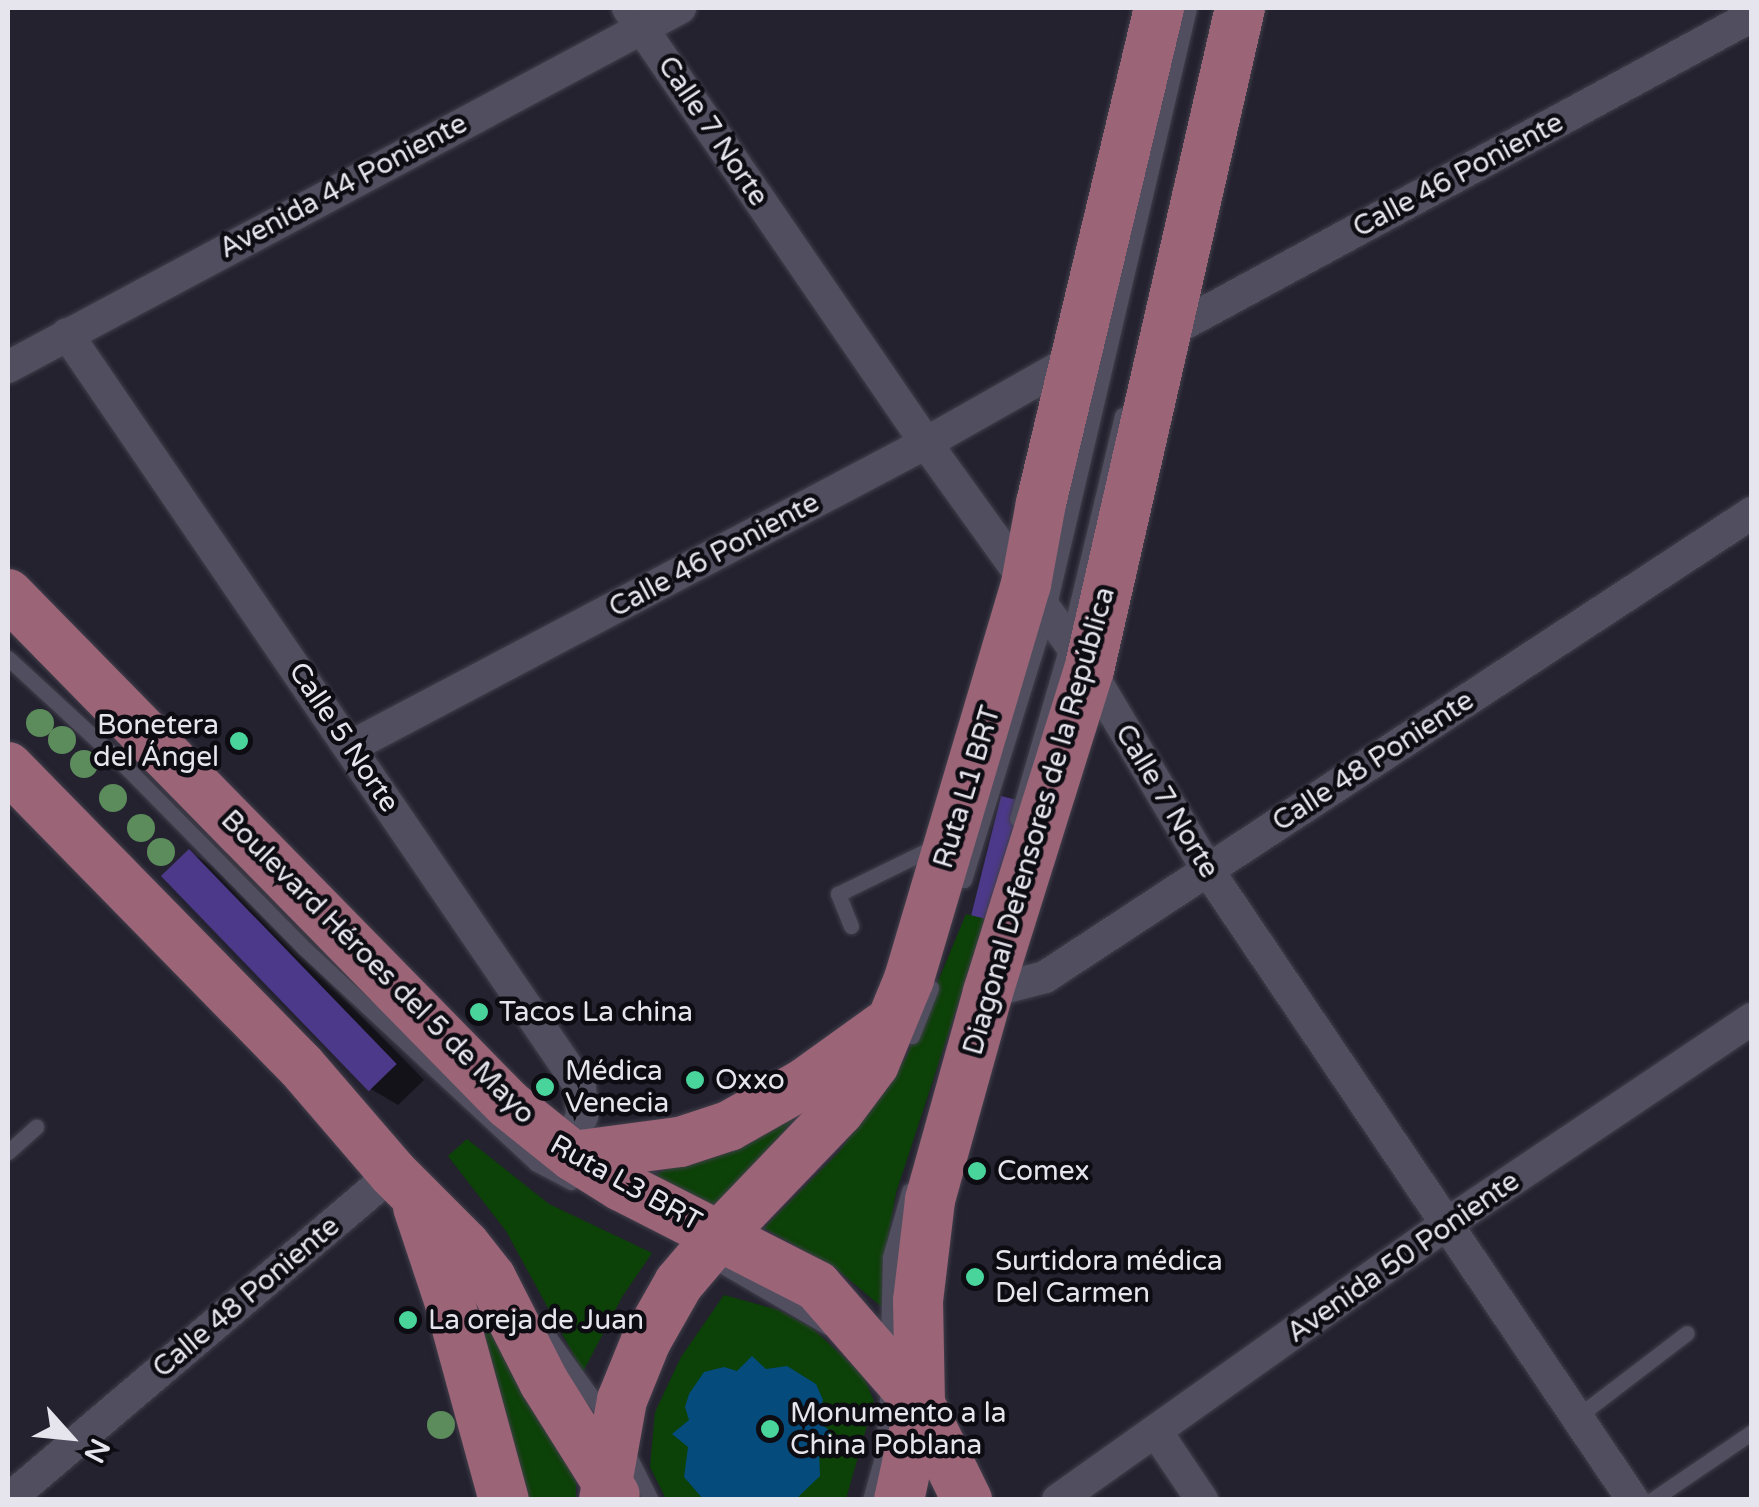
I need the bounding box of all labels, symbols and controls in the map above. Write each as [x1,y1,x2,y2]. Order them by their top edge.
street label: Calle 7 Norte [651,50,775,212]
street label: Calle 46 Poniente [1347,105,1569,245]
street label: Avenida 44 Poniente [213,106,473,266]
street label: Calle 46 Poniente [603,485,825,625]
street label: Diagonal Defensores de la República [956,583,1122,1059]
street label: Calle 5 Norte [282,656,406,818]
street label: Calle 48 Poniente [1266,683,1480,839]
street label: Ruta L1 BRT [926,702,1008,872]
place label: Bonetera del Ángel [93,708,219,774]
street label: Calle 7 Norte [1108,718,1226,884]
marker: Bonetera del Ángel [228,730,250,752]
street label: Boulevard Héroes del 5 de Mayo [214,803,542,1131]
place label: Tacos La china [499,995,693,1029]
marker: Tacos La china [468,1001,490,1023]
place label: Médica Venecia [565,1054,669,1120]
place label: Oxxo [715,1063,785,1097]
marker: Oxxo [684,1069,706,1091]
marker: Médica Venecia [534,1076,556,1098]
street label: Ruta L3 BRT [544,1128,708,1238]
place label: Comex [997,1154,1090,1188]
marker: Comex [966,1160,988,1182]
street label: Avenida 50 Poniente [1280,1164,1526,1350]
street label: Calle 48 Poniente [146,1209,346,1385]
place label: Surtidora médica Del Carmen [995,1244,1223,1310]
marker: Surtidora médica Del Carmen [964,1266,986,1288]
place label: La oreja de Juan [428,1303,644,1337]
marker: La oreja de Juan [397,1309,419,1331]
north arrow [20,1387,120,1487]
place label: Monumento a la China Poblana [790,1396,1006,1462]
marker: Monumento a la China Poblana [759,1418,781,1440]
text: N [76,1433,117,1468]

